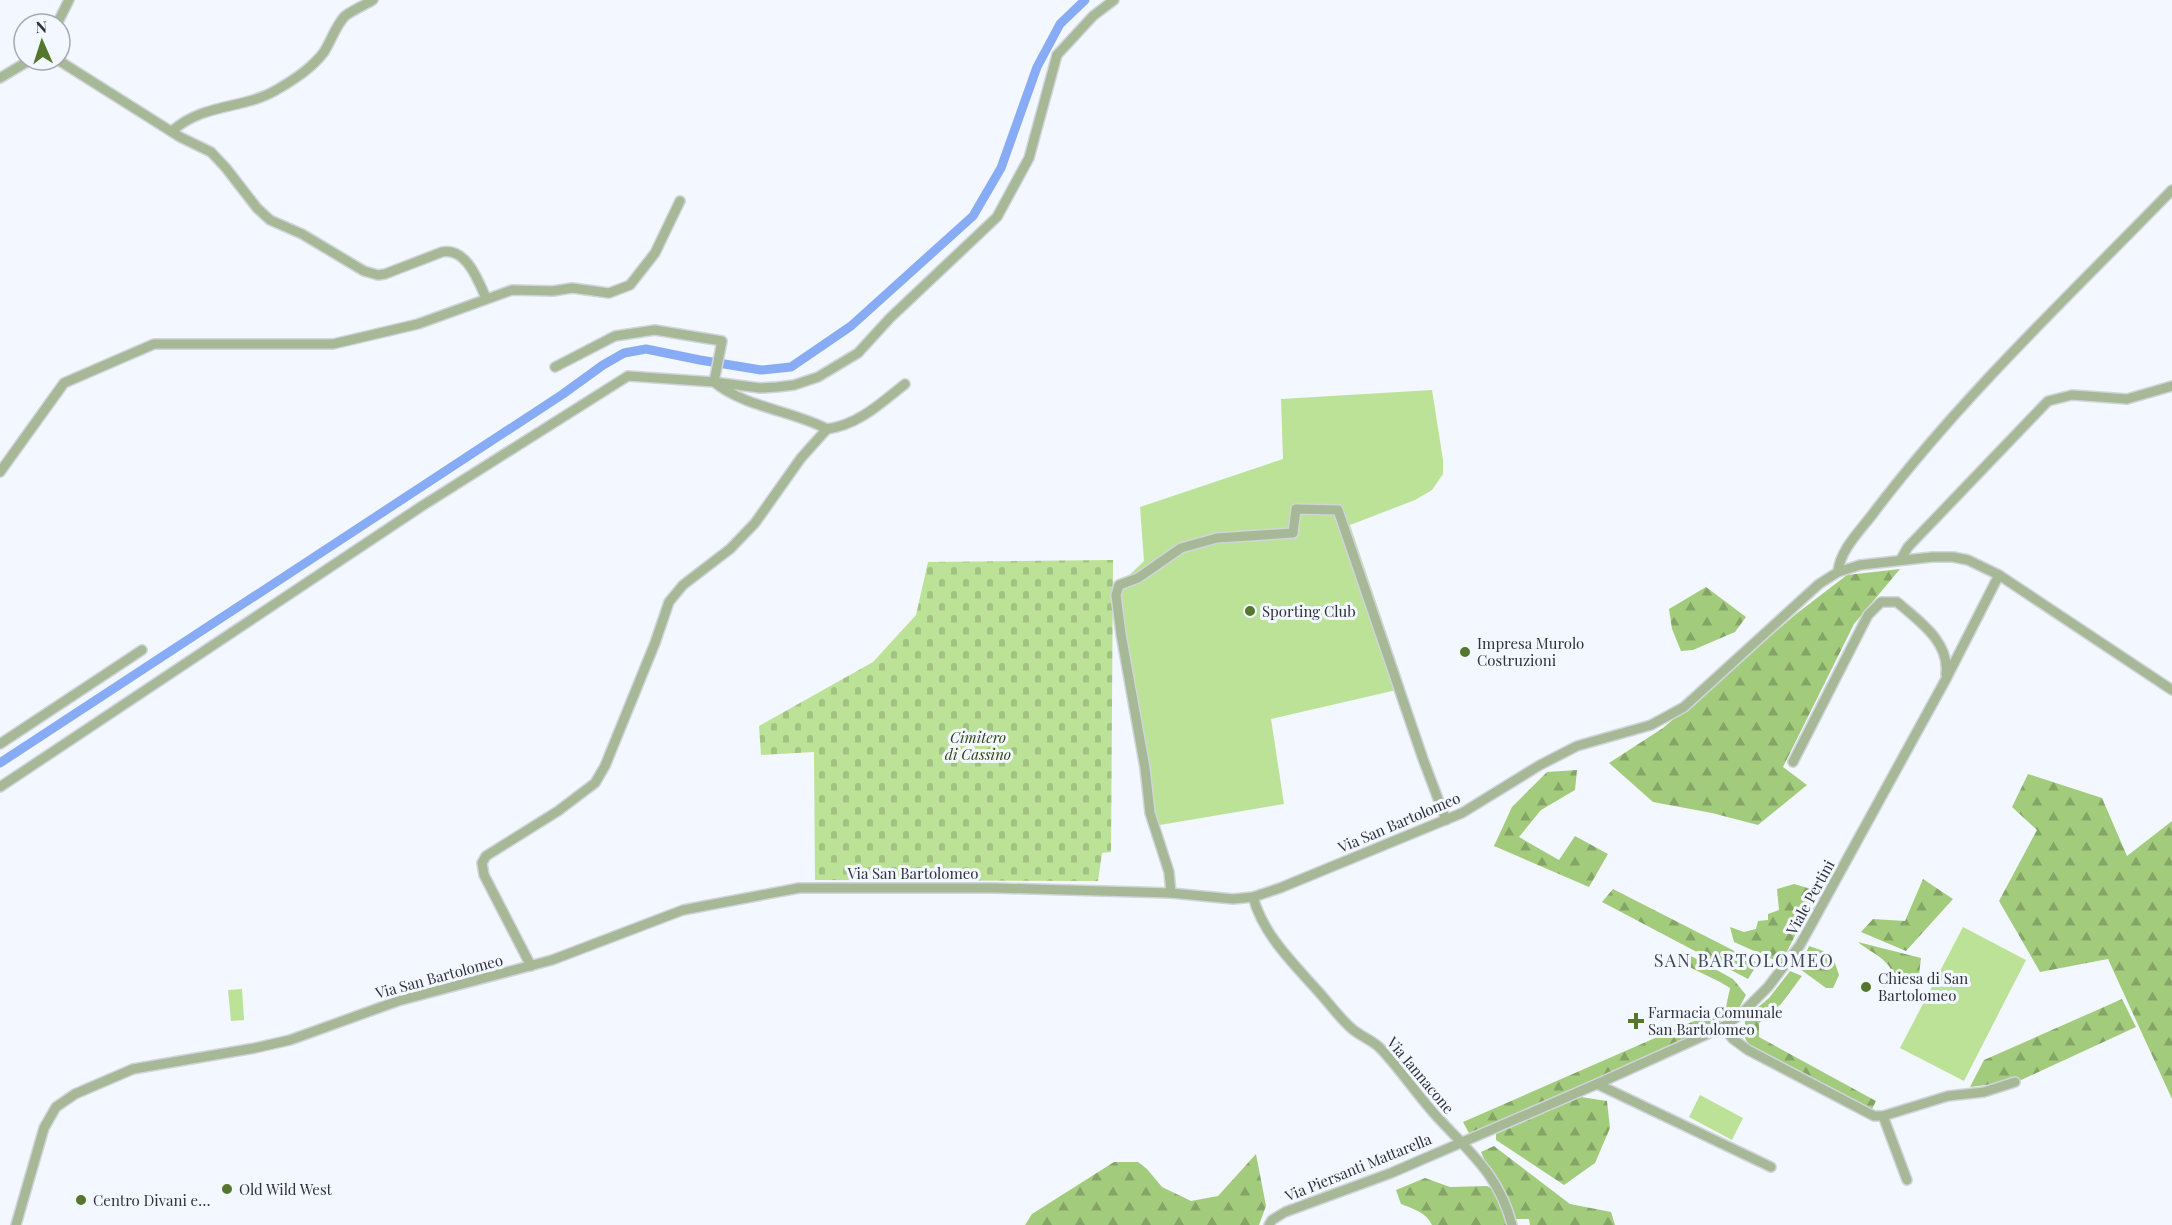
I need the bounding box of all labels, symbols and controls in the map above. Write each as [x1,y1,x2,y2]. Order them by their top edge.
north arrow [12,12,72,72]
text: N [35,16,48,37]
place label: Sporting Club [1262,601,1356,621]
marker: Sporting Club [1243,604,1257,618]
place label: Impresa Murolo Costruzioni [1477,633,1584,670]
marker: Impresa Murolo Costruzioni [1458,645,1472,659]
park label: Cimitero di Cassino [945,727,1011,764]
street label: Via San Bartolomeo [1334,787,1463,857]
street label: Viale Pertini [1781,856,1839,939]
street label: Via San Bartolomeo [846,863,979,883]
district label: SAN BARTOLOMEO [1654,948,1834,972]
street label: Via San Bartolomeo [372,949,505,1003]
place label: Chiesa di San Bartolomeo [1878,968,1968,1005]
marker: Chiesa di San Bartolomeo [1859,980,1873,994]
place label: Farmacia Comunale San Bartolomeo [1648,1002,1783,1039]
marker: Farmacia Comunale San Bartolomeo [1629,1014,1643,1028]
street label: Via Iannacone [1382,1032,1459,1118]
street label: Via Piersanti Mattarella [1281,1128,1435,1206]
place label: Old Wild West [239,1179,333,1199]
marker: Old Wild West [220,1182,234,1196]
place label: Centro Divani e… [93,1190,210,1210]
marker: Centro Divani e… [74,1193,88,1207]

